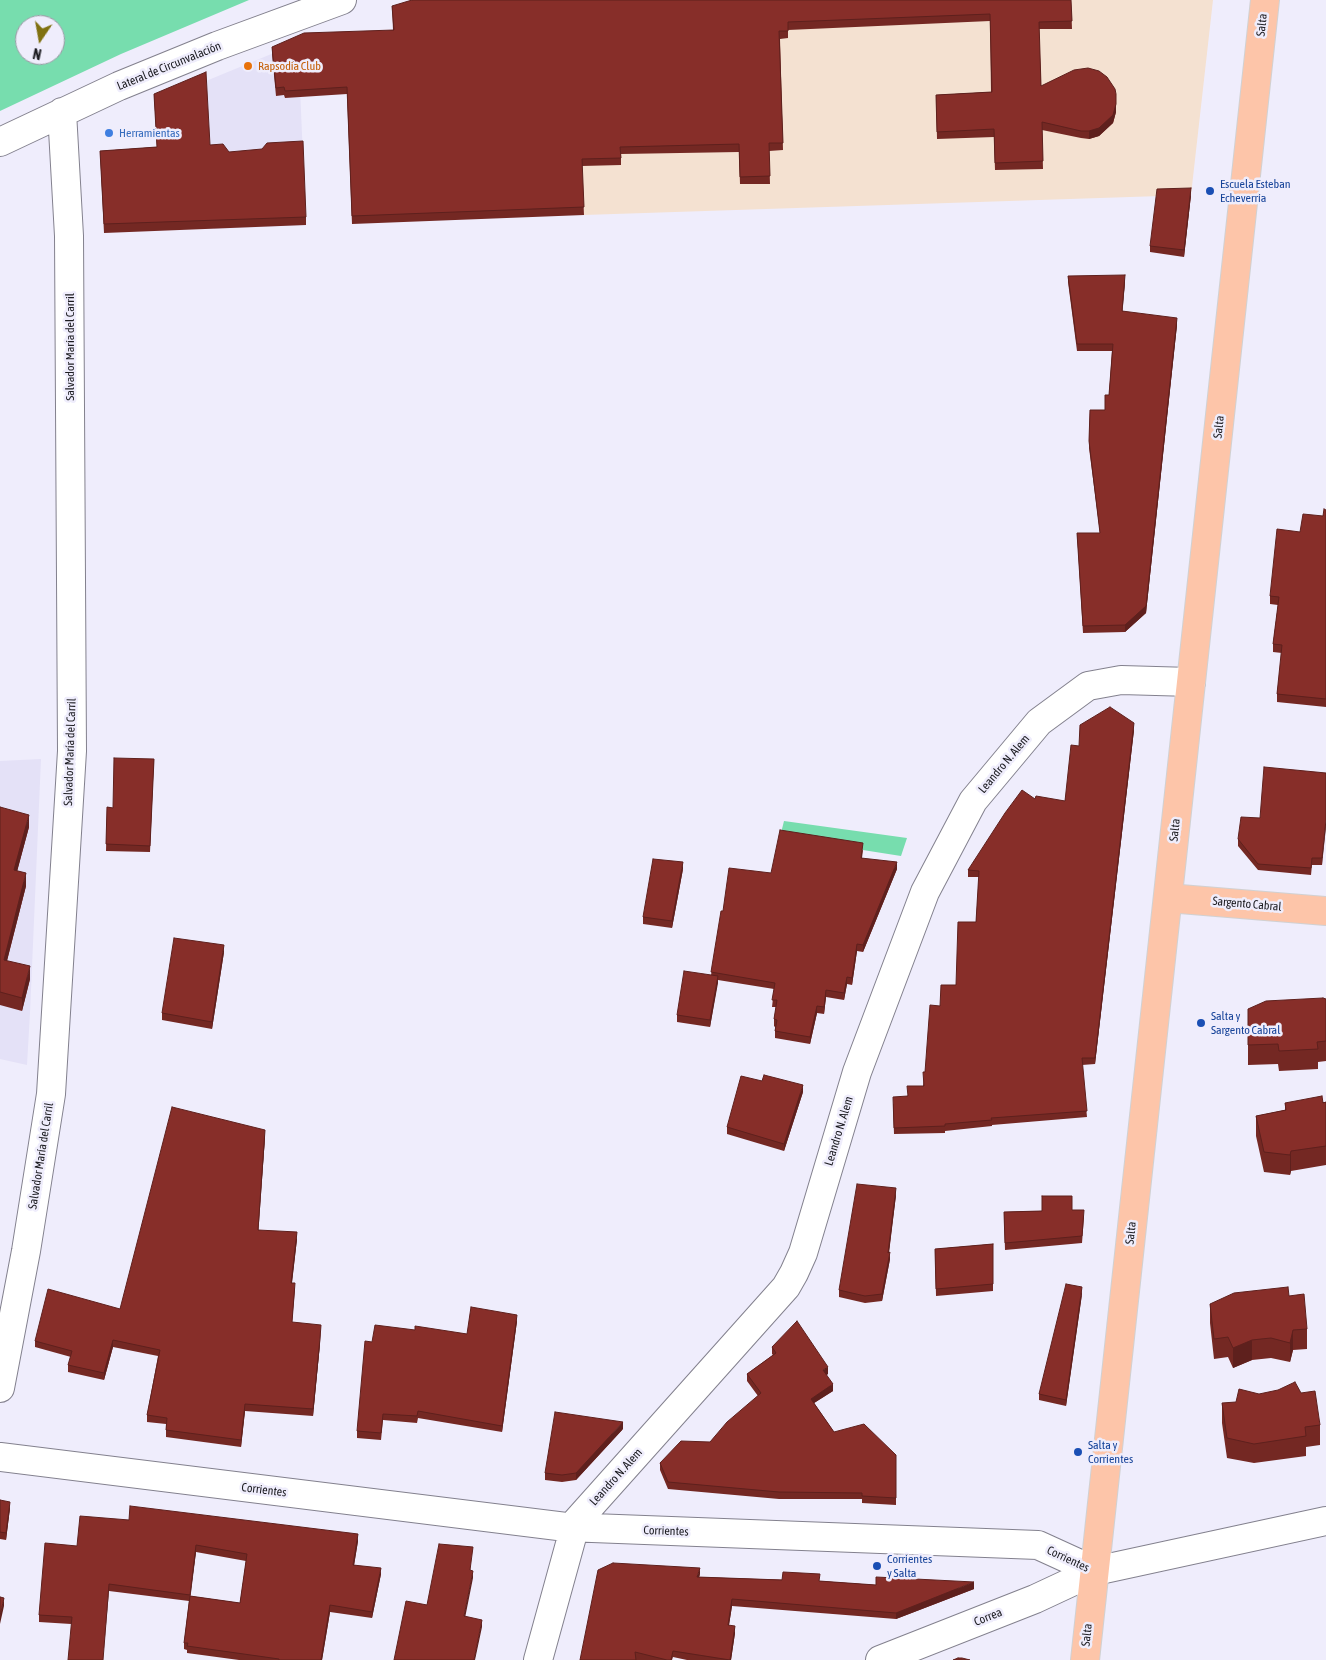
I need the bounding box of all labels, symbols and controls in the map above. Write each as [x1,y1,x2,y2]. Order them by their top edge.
street label: Salta [1254,13,1270,37]
north arrow [15,15,65,65]
street label: Lateral de Circunvalación [115,39,223,93]
text: N [31,45,43,62]
place label: Rapsodia Club [258,59,321,73]
marker: Rapsodia Club [242,60,254,72]
place label: Herramientas [119,126,180,140]
marker: Herramientas [103,127,115,139]
place label: Escuela Esteban Echeverría [1220,177,1291,205]
marker: Escuela Esteban Echeverría [1204,185,1216,197]
street label: Salvador María del Carril [63,293,77,401]
street label: Salta [1211,415,1227,439]
street label: Salvador María del Carril [61,698,79,806]
street label: Leandro N. Alem [975,732,1033,796]
street label: Salta [1167,818,1183,842]
street label: Sargento Cabral [1212,894,1282,914]
place label: Salta y Sargento Cabral [1211,1009,1280,1037]
marker: Salta y Sargento Cabral [1195,1017,1207,1029]
street label: Leandro N. Alem [822,1095,856,1167]
street label: Salvador María del Carril [25,1102,57,1210]
street label: Salta [1123,1221,1139,1245]
place label: Salta y Corrientes [1088,1438,1133,1466]
street label: Leandro N. Alem [587,1445,645,1509]
marker: Salta y Corrientes [1072,1446,1084,1458]
street label: Corrientes [241,1480,287,1500]
street label: Corrientes [643,1523,689,1539]
street label: Corrientes [1044,1543,1092,1575]
place label: Corrientes y Salta [887,1552,932,1580]
marker: Corrientes y Salta [871,1560,883,1572]
street label: Correa [972,1605,1004,1629]
street label: Salta [1079,1623,1095,1647]

